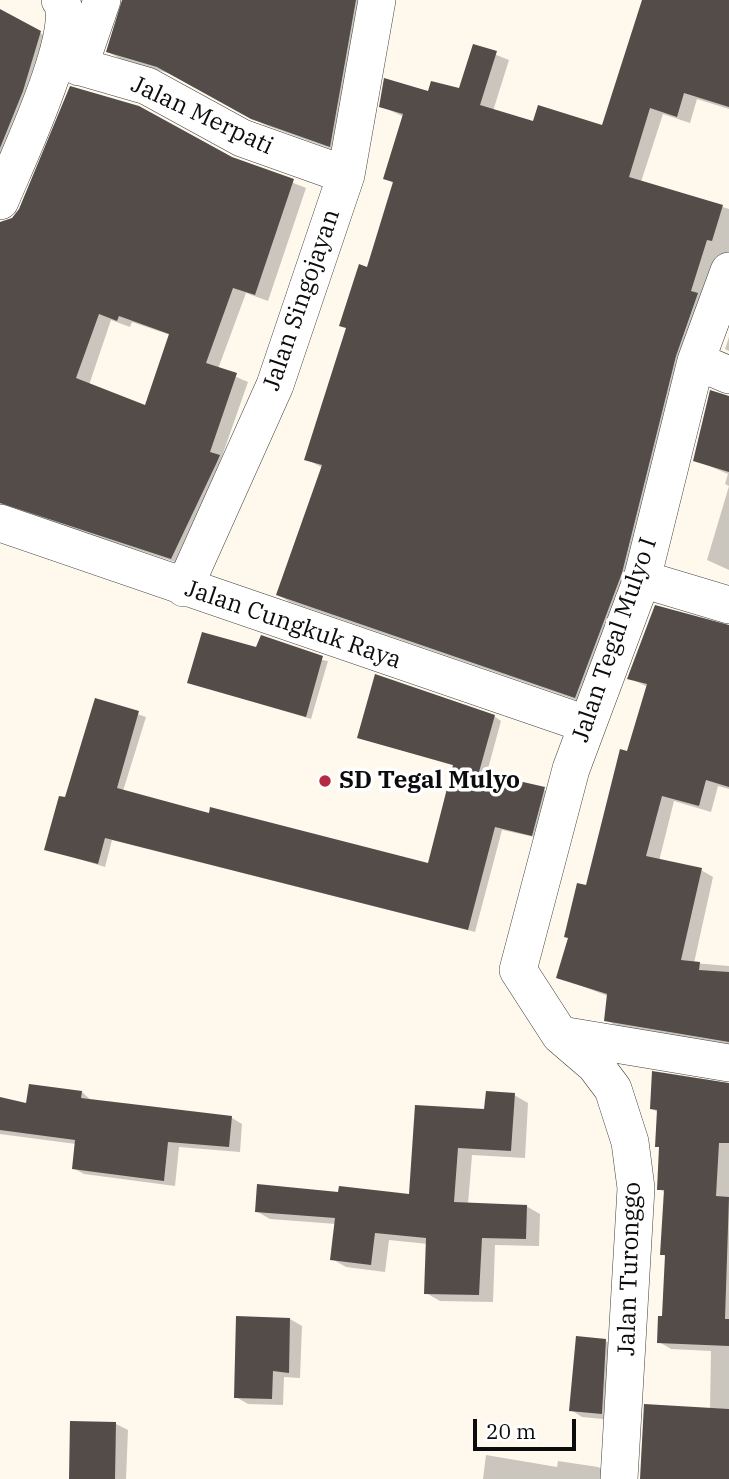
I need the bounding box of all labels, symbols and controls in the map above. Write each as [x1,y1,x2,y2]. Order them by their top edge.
street label: Jalan Merpati [126,71,278,161]
street label: Jalan Singojayan [258,206,346,394]
street label: Jalan Tegal Mulyo I [566,534,664,746]
street label: Jalan Cungkuk Raya [181,574,405,676]
place label: SD Tegal Mulyo [339,767,520,795]
marker: SD Tegal Mulyo [317,773,333,789]
street label: Jalan Turonggo [613,1181,647,1357]
scale bar [477,1406,580,1450]
text: 20 m [486,1417,536,1445]

